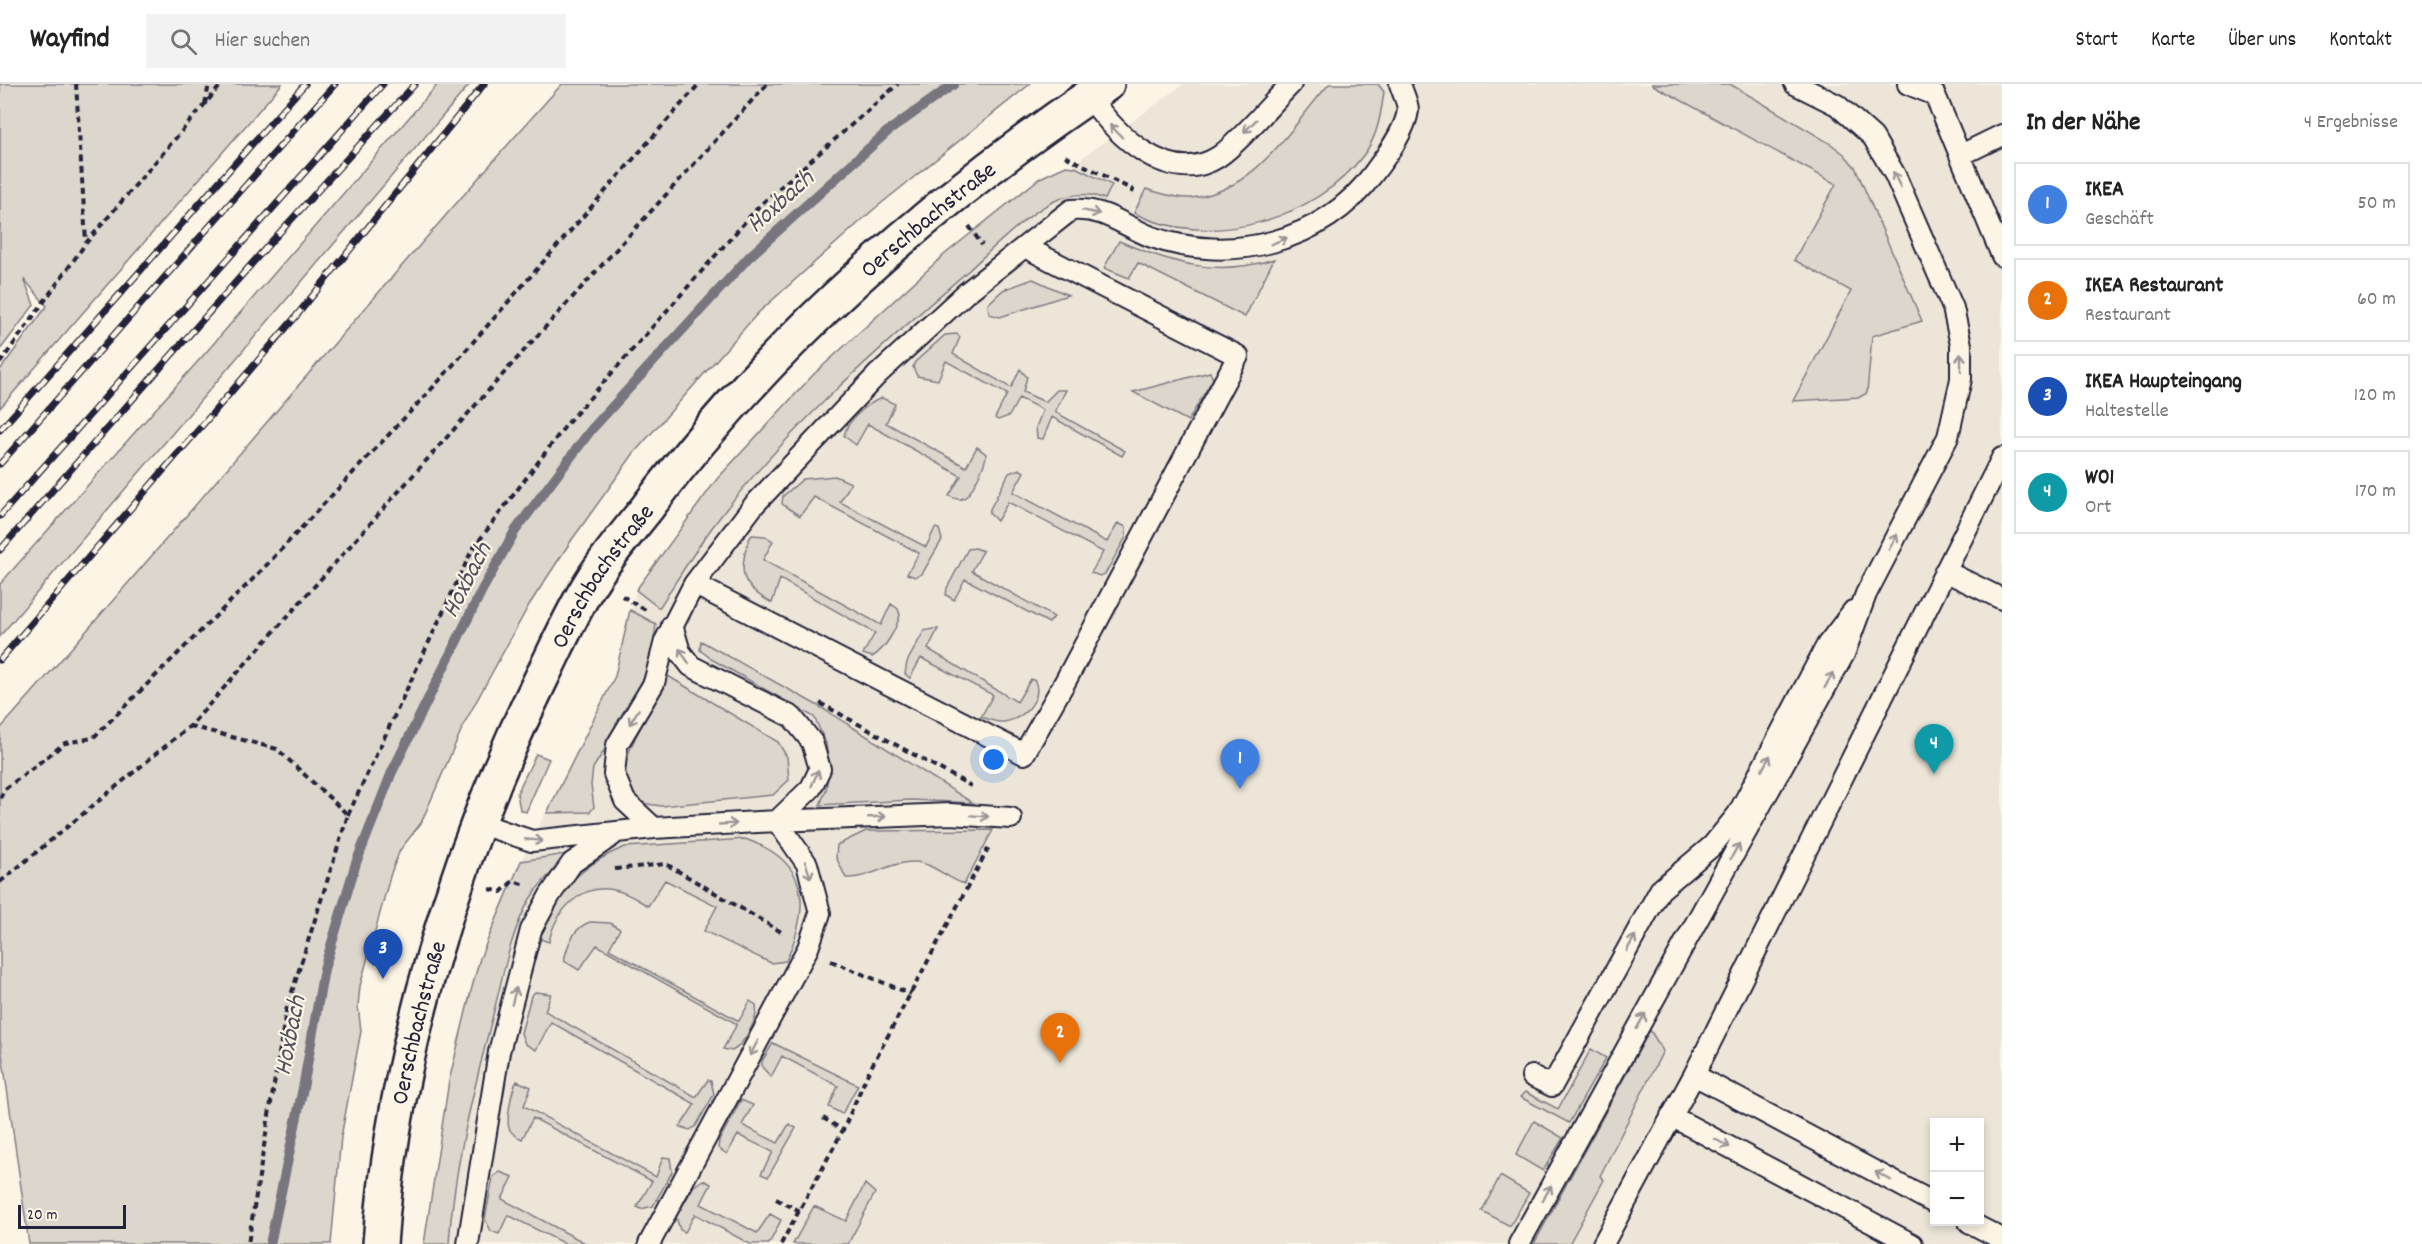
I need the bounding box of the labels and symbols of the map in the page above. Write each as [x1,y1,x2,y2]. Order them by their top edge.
one-way arrow [1243,118,1258,133]
one-way arrow [1109,123,1124,138]
street label: Oerschbachstraße [854,155,1004,287]
water label: Hoxbach [739,161,824,243]
one-way arrow [1890,171,1902,189]
one-way arrow [1081,206,1100,218]
one-way arrow [1269,235,1287,246]
one-way arrow [1955,353,1967,373]
street label: Oerschbachstraße [544,498,664,655]
one-way arrow [1888,534,1899,552]
water label: Hoxbach [433,535,503,625]
one-way arrow [678,648,690,665]
one-way arrow [1823,672,1835,689]
one-way arrow [627,708,639,725]
pin: 4 [1914,724,1954,774]
pin: 1 [1220,740,1260,789]
your location [979,745,1008,774]
one-way arrow [1761,754,1772,772]
one-way arrow [810,769,821,787]
one-way arrow [867,811,887,822]
one-way arrow [970,811,990,822]
one-way arrow [717,818,737,829]
one-way arrow [523,835,543,846]
one-way arrow [1730,842,1741,860]
one-way arrow [803,860,814,879]
pin: 3 [364,930,403,979]
one-way arrow [1625,935,1637,952]
street label: Oerschbachstraße [384,937,457,1108]
one-way arrow [509,987,520,1006]
water label: Hoxbach [266,992,317,1079]
one-way arrow [1636,1013,1647,1031]
pin: 2 [1040,1014,1080,1063]
one-way arrow [748,1039,760,1056]
one-way arrow [1713,1138,1731,1149]
one-way arrow [1875,1170,1892,1182]
one-way arrow [1542,1184,1554,1201]
scale bar [18,1202,126,1230]

